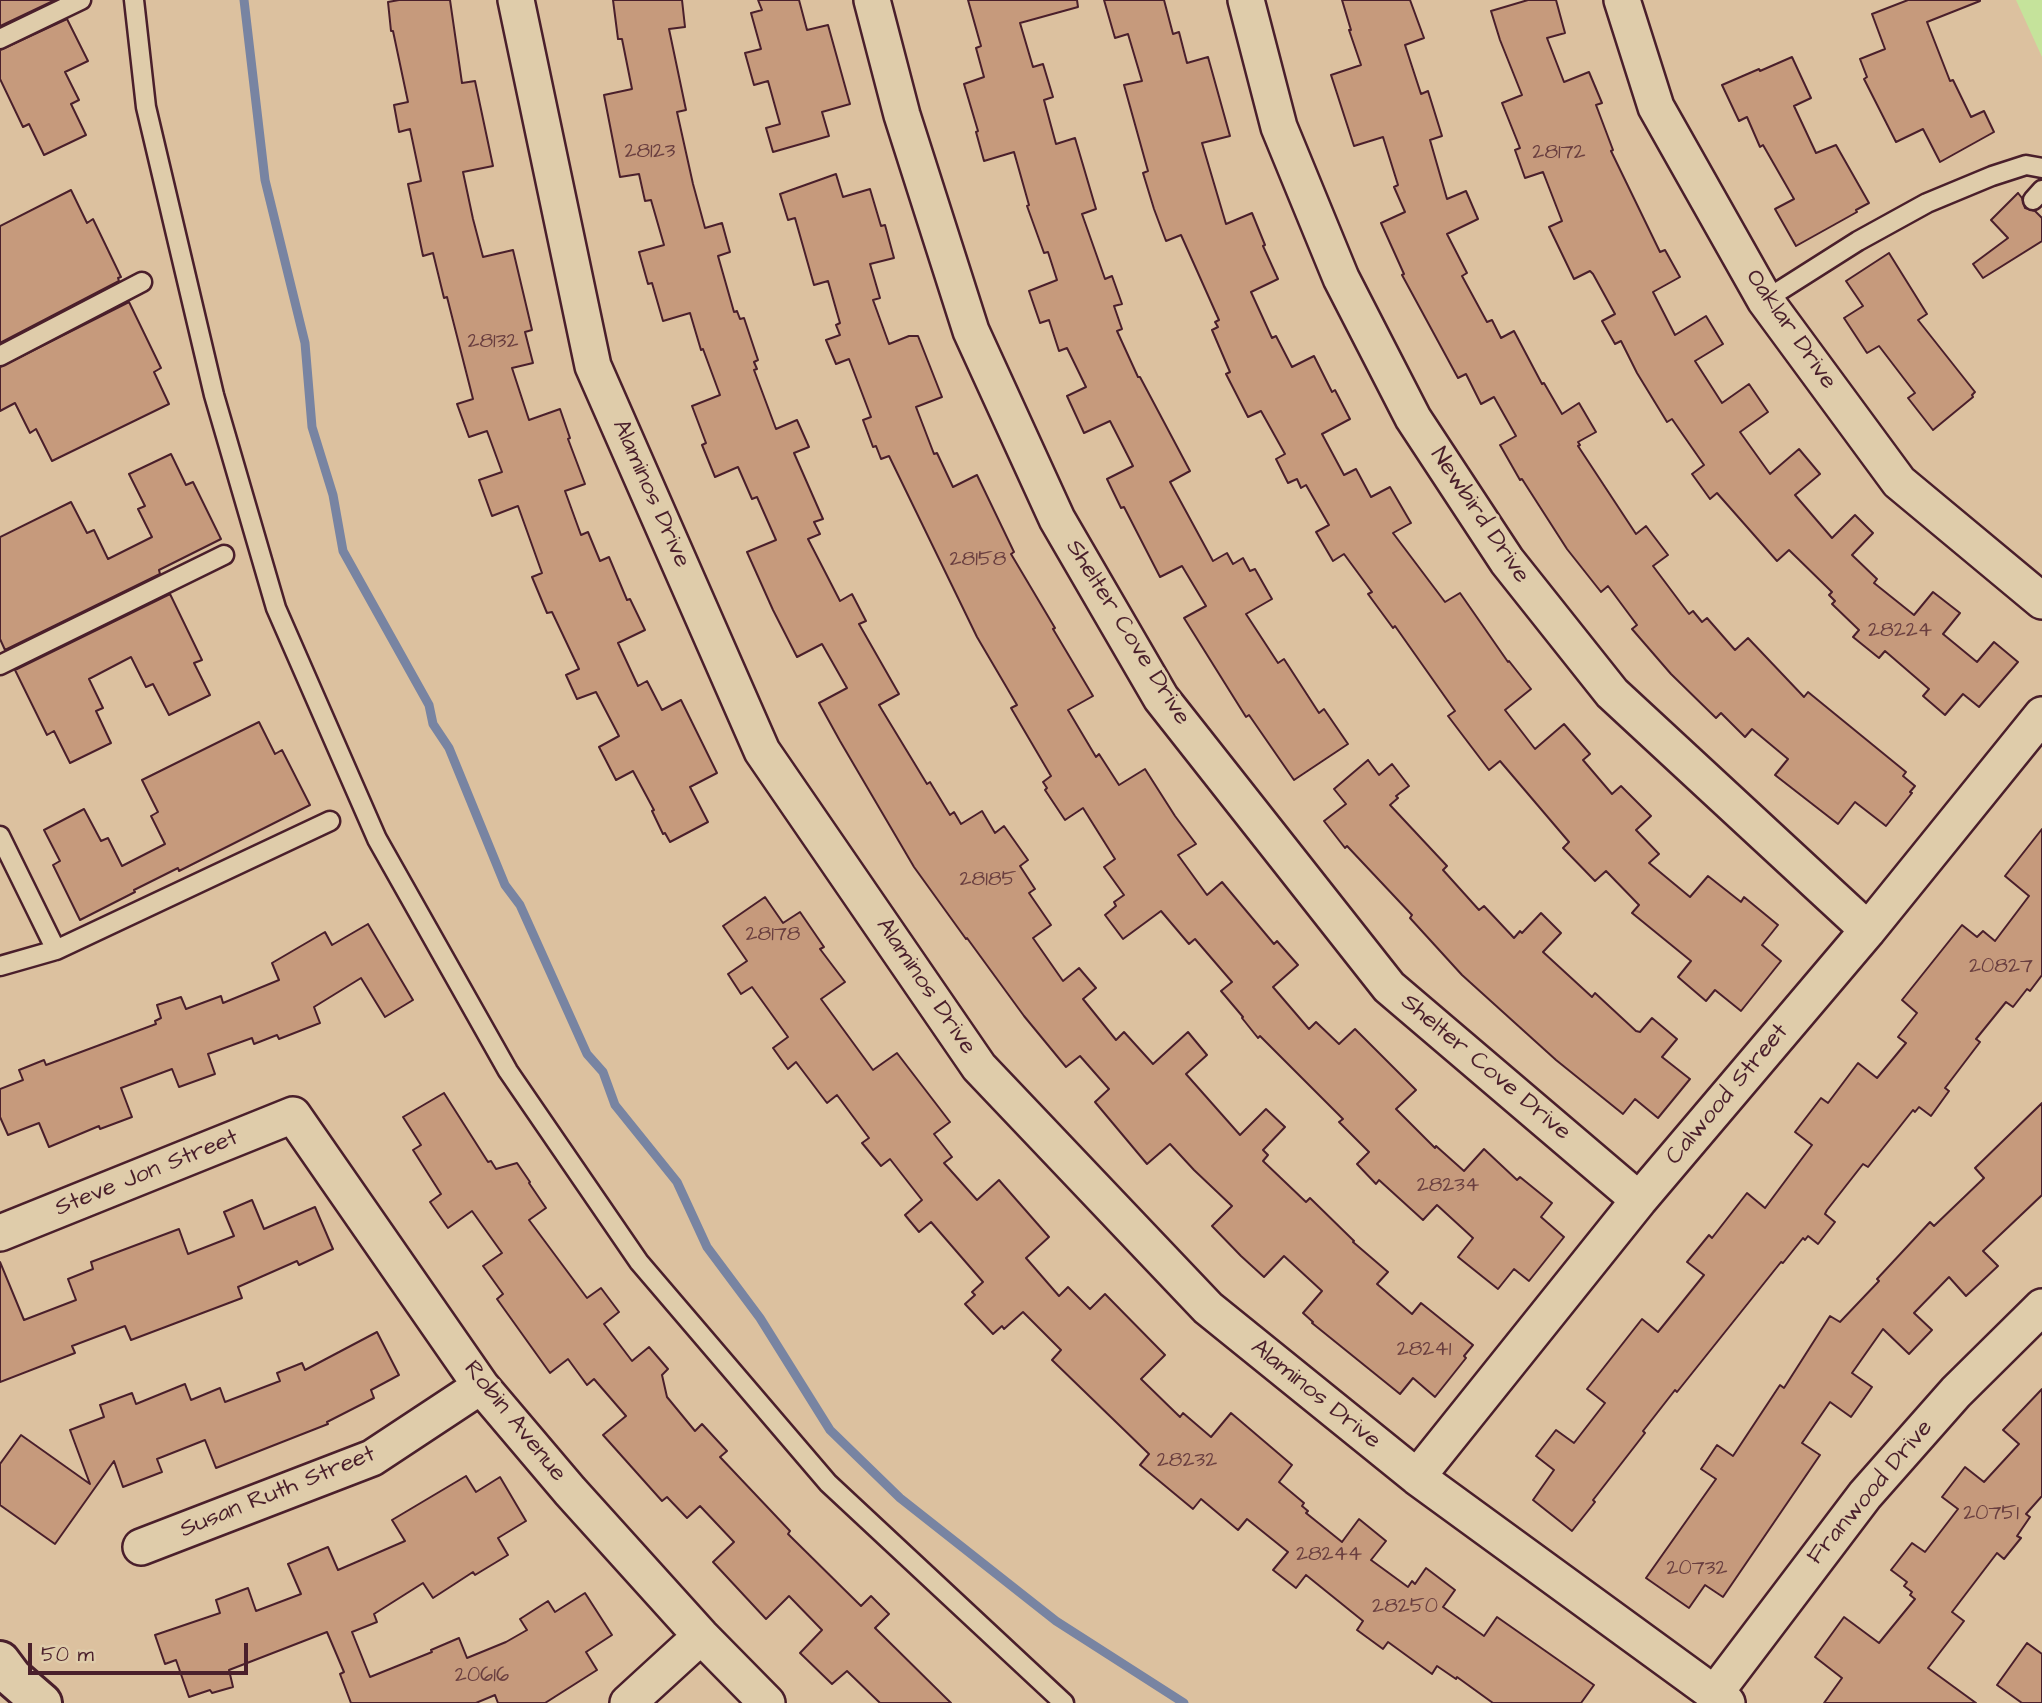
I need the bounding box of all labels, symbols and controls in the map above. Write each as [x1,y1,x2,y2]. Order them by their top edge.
house number: 28123 [624,140,676,166]
house number: 28172 [1532,141,1586,167]
street label: Oaklar Drive [1738,265,1842,395]
house number: 28132 [467,330,519,356]
street label: Alaminos Drive [605,416,695,572]
street label: Newbird Drive [1423,443,1535,589]
street label: Shelter Cove Drive [1058,535,1196,731]
house number: 28158 [950,548,1006,574]
house number: 28224 [1868,619,1932,645]
house number: 28185 [960,868,1016,894]
street label: Alaminos Drive [869,913,981,1061]
house number: 28178 [746,923,800,949]
house number: 20827 [1969,955,2033,981]
street label: Shelter Cove Drive [1394,989,1576,1147]
street label: Calwood Street [1661,1019,1795,1171]
street label: Steve Jon Street [51,1124,243,1224]
house number: 28234 [1417,1174,1479,1200]
street label: Alaminos Drive [1244,1334,1386,1456]
house number: 28241 [1397,1338,1451,1364]
street label: Robin Avenue [456,1356,572,1488]
street label: Franwood Drive [1802,1415,1940,1571]
street label: Susan Ruth Street [176,1441,380,1545]
house number: 28232 [1157,1449,1217,1475]
house number: 20751 [1963,1502,2019,1528]
house number: 28244 [1296,1543,1362,1569]
house number: 20732 [1667,1557,1727,1583]
house number: 28250 [1372,1595,1438,1621]
scale bar [32,1630,252,1674]
text: 50 m [41,1640,94,1669]
house number: 20616 [455,1664,509,1690]

